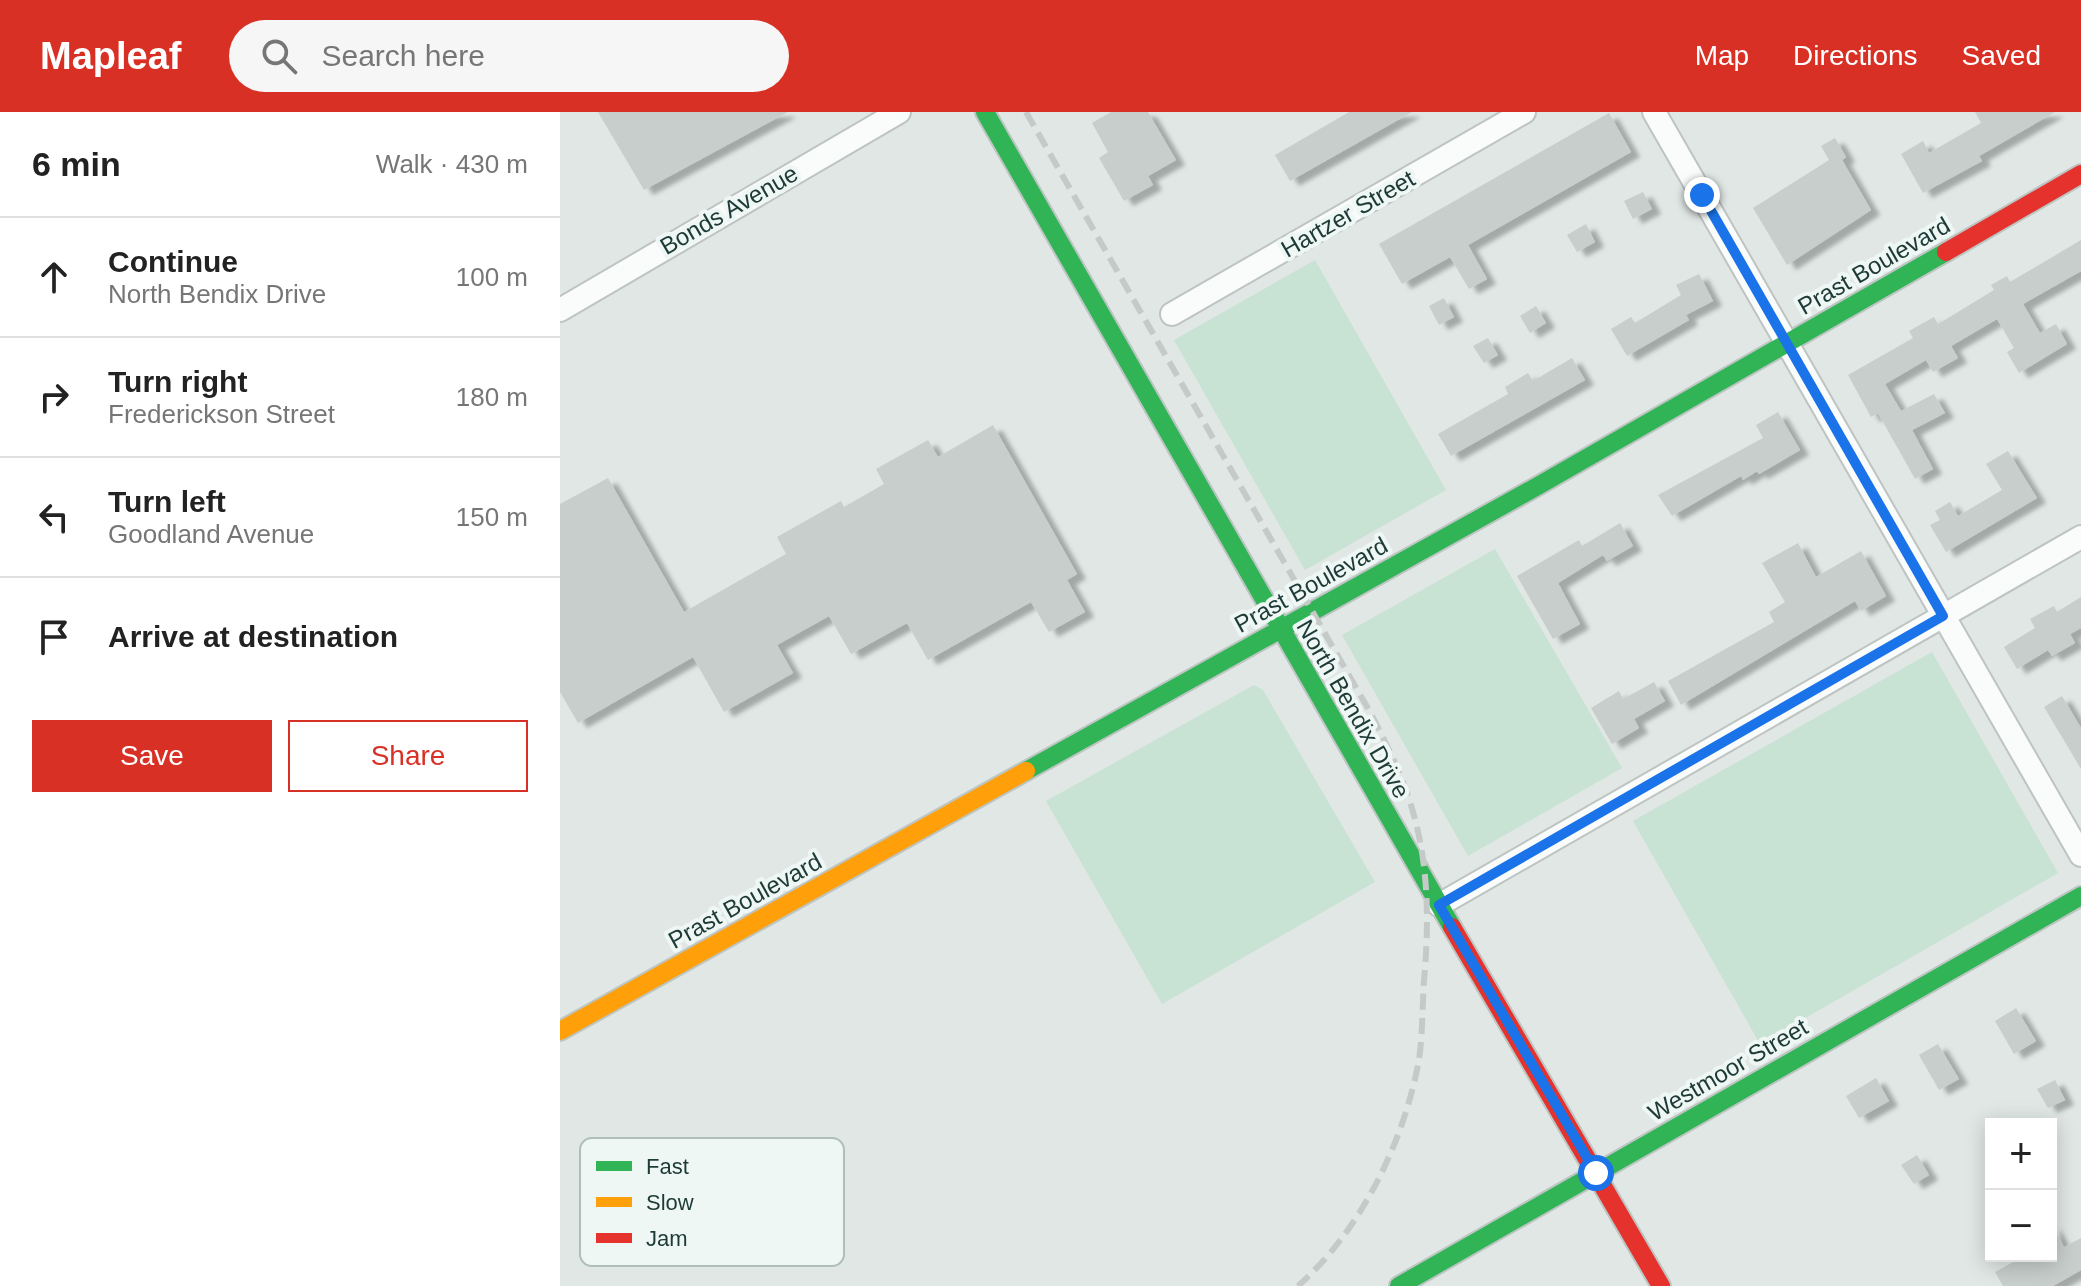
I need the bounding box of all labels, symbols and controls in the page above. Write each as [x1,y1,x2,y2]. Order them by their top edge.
search box [229,20,789,92]
icon: search [257,34,301,78]
text: Mapleaf [40,35,181,77]
text: Search here [321,39,485,72]
text: Map [1695,40,1749,71]
text: Directions [1793,40,1918,71]
text: Saved [1962,40,2041,71]
text: 6 min [32,145,121,183]
text: Walk · 430 m [376,149,528,179]
street label: Bonds Avenue [655,159,802,260]
street label: Hartzer Street [1276,164,1419,263]
route end [1684,177,1720,213]
street label: Prast Boulevard [1793,211,1954,320]
text: Continue [108,245,238,278]
icon: ahead [32,255,76,299]
text: 100 m [456,262,528,292]
text: North Bendix Drive [108,279,326,309]
text: Turn right [108,365,247,398]
icon: right [32,375,76,419]
text: 180 m [456,382,528,412]
text: Frederickson Street [108,399,335,429]
text: Turn left [108,485,226,518]
icon: left [32,495,76,539]
text: 150 m [456,502,528,532]
text: Goodland Avenue [108,519,314,549]
street label: Prast Boulevard [1230,531,1392,638]
icon: arrive [32,615,76,659]
street label: North Bendix Drive [1291,615,1415,803]
text: Arrive at destination [108,620,398,653]
button: Save [32,720,272,792]
button: Share [288,720,528,792]
street label: Prast Boulevard [664,847,826,954]
street label: Westmoor Street [1643,1013,1813,1126]
map controls [1985,1118,2057,1262]
button: + [1985,1118,2057,1190]
legend [580,1138,844,1266]
text: Fast [646,1154,689,1179]
route start [1578,1155,1614,1191]
text: Slow [646,1190,694,1215]
button: − [1985,1190,2057,1262]
text: Jam [646,1226,688,1251]

